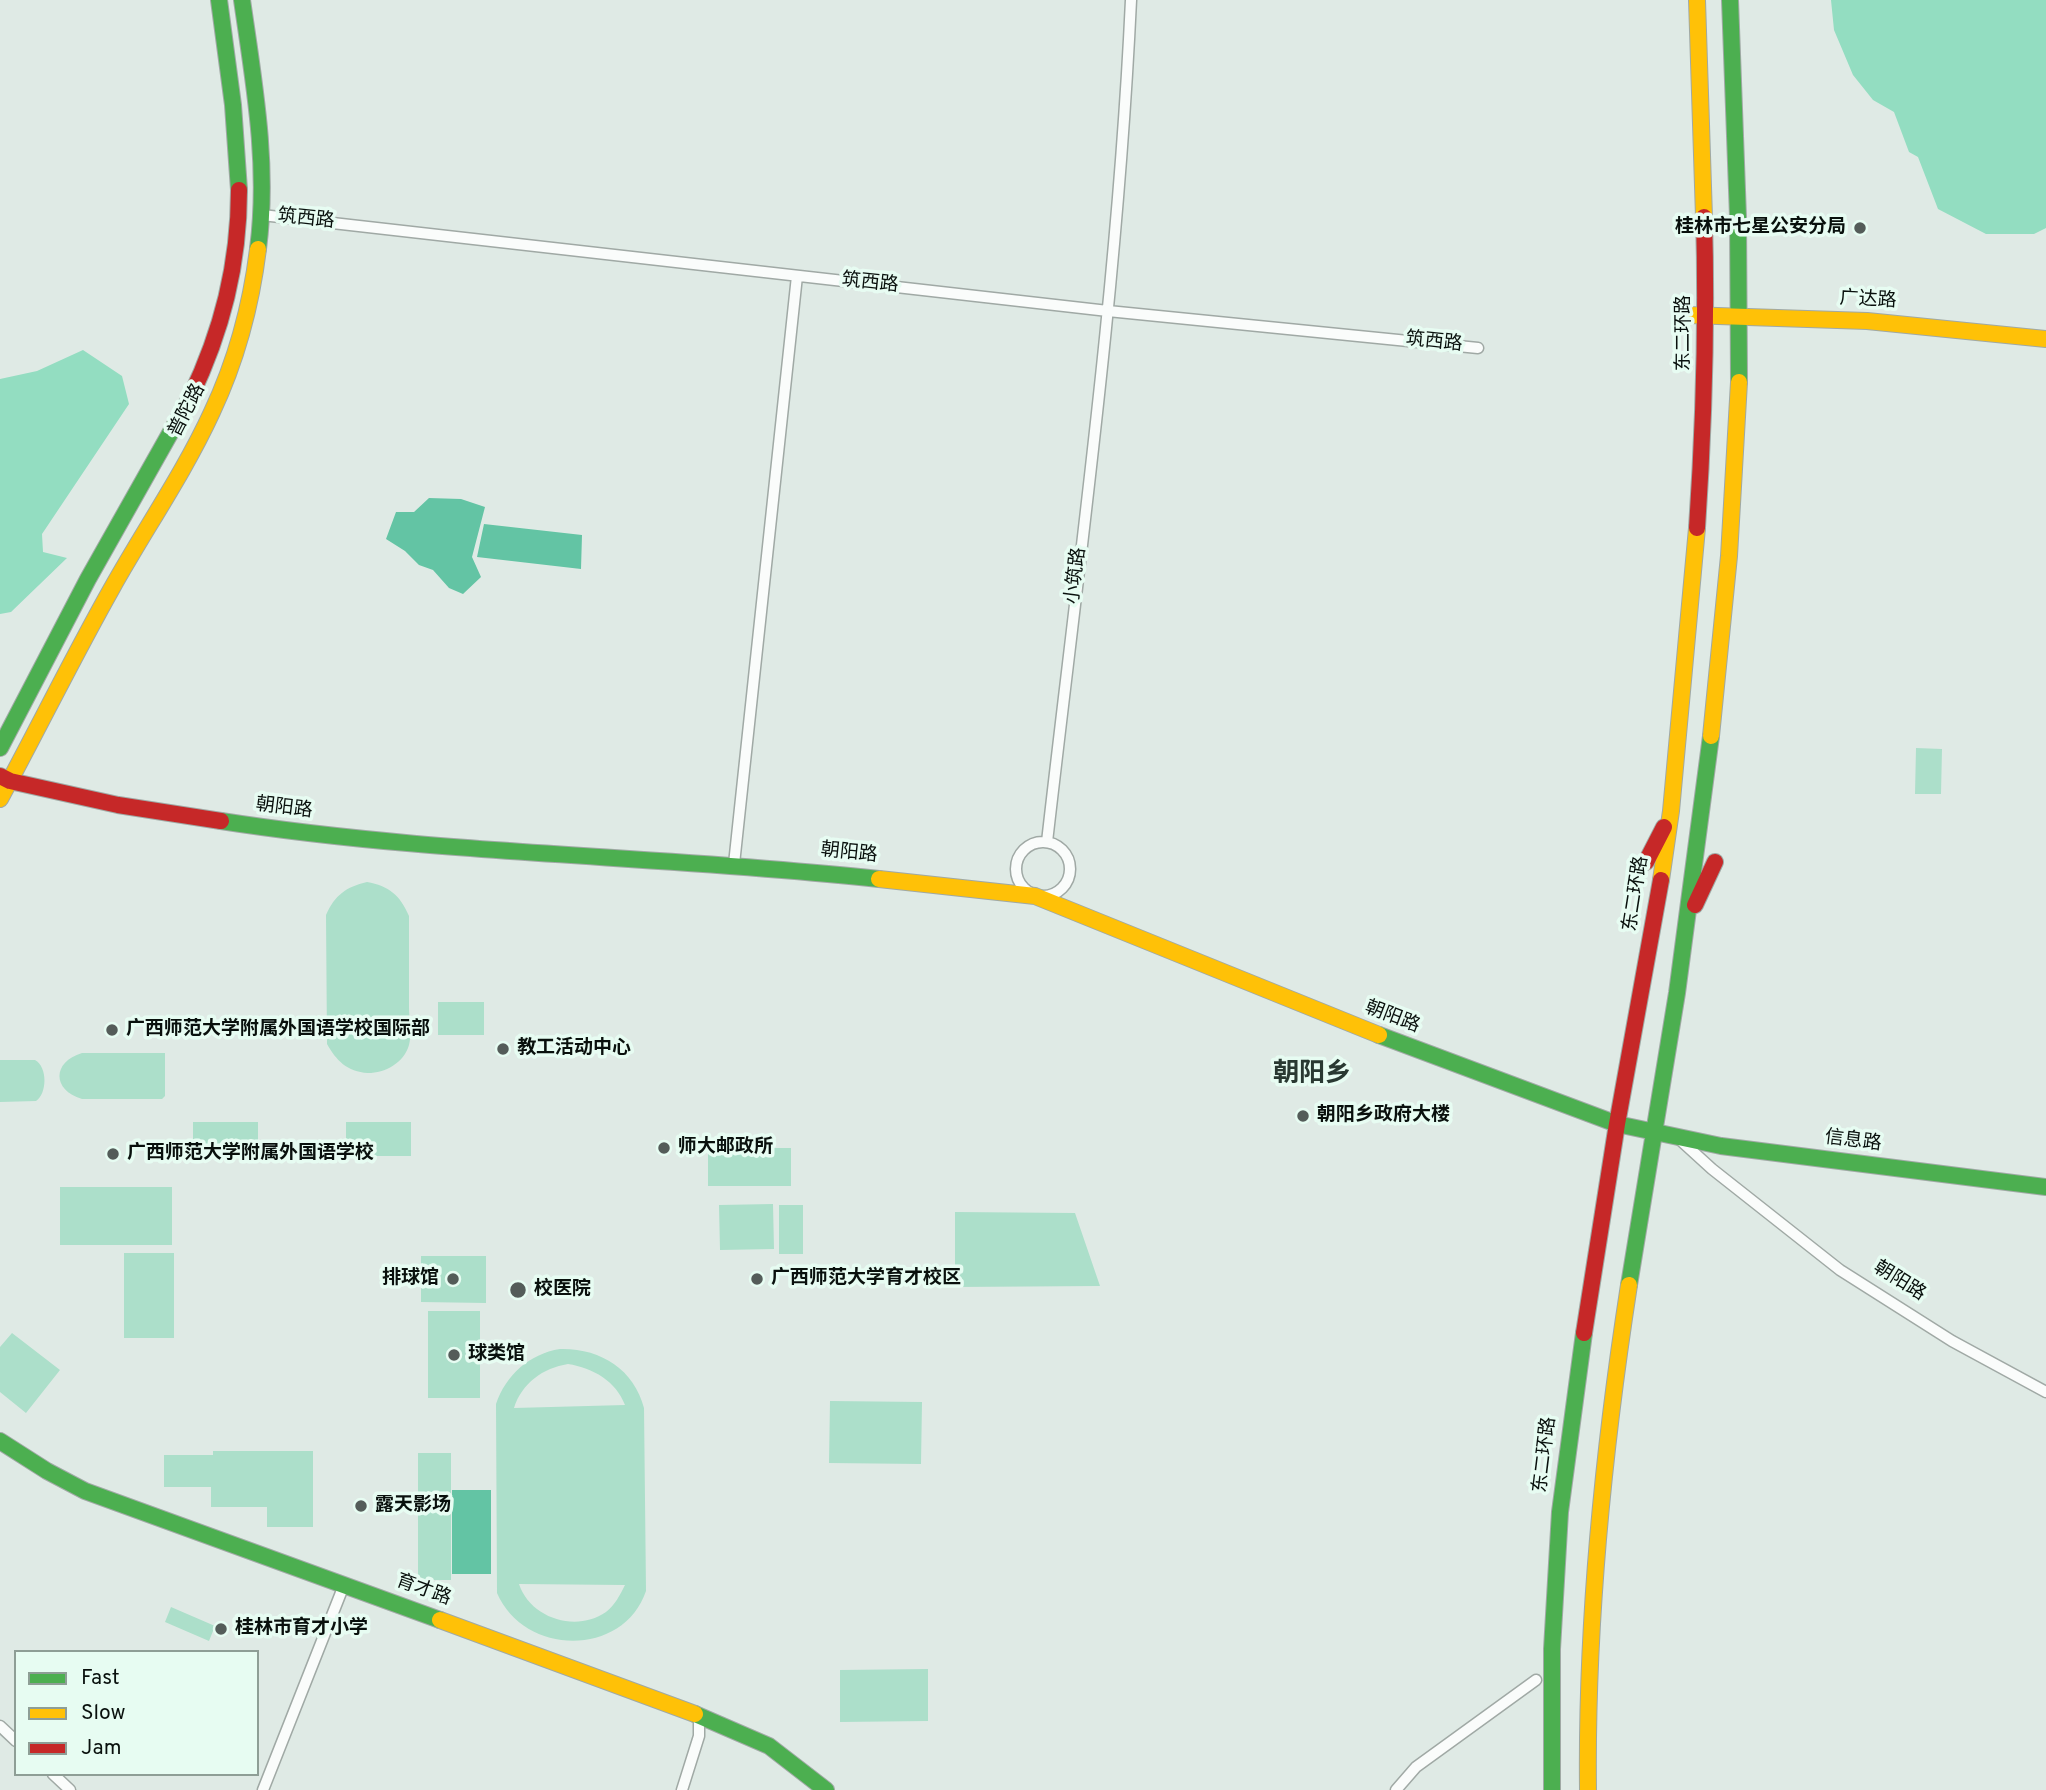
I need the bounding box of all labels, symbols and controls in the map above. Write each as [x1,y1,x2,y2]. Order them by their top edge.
street label: 筑西路 [276,206,336,234]
place label: 桂林市七星公安分局 [1675,217,1846,239]
marker: 桂林市七星公安分局 [1852,220,1868,236]
street label: 筑西路 [840,270,900,298]
street label: 广达路 [1839,288,1897,314]
street label: 东二环路 [1674,295,1696,371]
street label: 筑西路 [1404,329,1464,357]
street label: 普陀路 [165,380,211,442]
street label: 小筑路 [1062,546,1092,606]
street label: 朝阳路 [254,794,314,824]
street label: 朝阳路 [819,840,879,868]
street label: 东二环路 [1620,855,1654,933]
street label: 朝阳路 [1361,997,1423,1039]
place label: 广西师范大学附属外国语学校国际部 [126,1019,430,1041]
marker: 广西师范大学附属外国语学校国际部 [104,1022,120,1038]
place label: 教工活动中心 [517,1038,631,1060]
marker: 教工活动中心 [495,1041,511,1057]
district label: 朝阳乡 [1273,1060,1351,1092]
place label: 朝阳乡政府大楼 [1317,1105,1450,1127]
marker: 朝阳乡政府大楼 [1295,1108,1311,1124]
street label: 信息路 [1823,1127,1883,1157]
place label: 师大邮政所 [678,1137,773,1159]
marker: 师大邮政所 [656,1140,672,1156]
place label: 广西师范大学附属外国语学校 [127,1143,374,1165]
marker: 广西师范大学附属外国语学校 [105,1146,121,1162]
street label: 朝阳路 [1869,1257,1929,1307]
place label: 排球馆 [382,1268,439,1290]
place label: 广西师范大学育才校区 [771,1268,961,1290]
marker: 排球馆 [445,1271,461,1287]
marker: 广西师范大学育才校区 [749,1271,765,1287]
place label: 校医院 [534,1279,591,1301]
marker: 校医院 [508,1280,528,1300]
place label: 球类馆 [468,1344,525,1366]
marker: 球类馆 [446,1347,462,1363]
street label: 东二环路 [1530,1416,1562,1494]
place label: 露天影场 [375,1495,451,1517]
marker: 露天影场 [353,1498,369,1514]
street label: 育才路 [392,1571,454,1611]
place label: 桂林市育才小学 [235,1618,368,1640]
marker: 桂林市育才小学 [213,1621,229,1637]
legend [14,1650,259,1776]
text: Fast [81,1665,120,1692]
text: Slow [81,1700,126,1727]
text: Jam [81,1735,122,1762]

